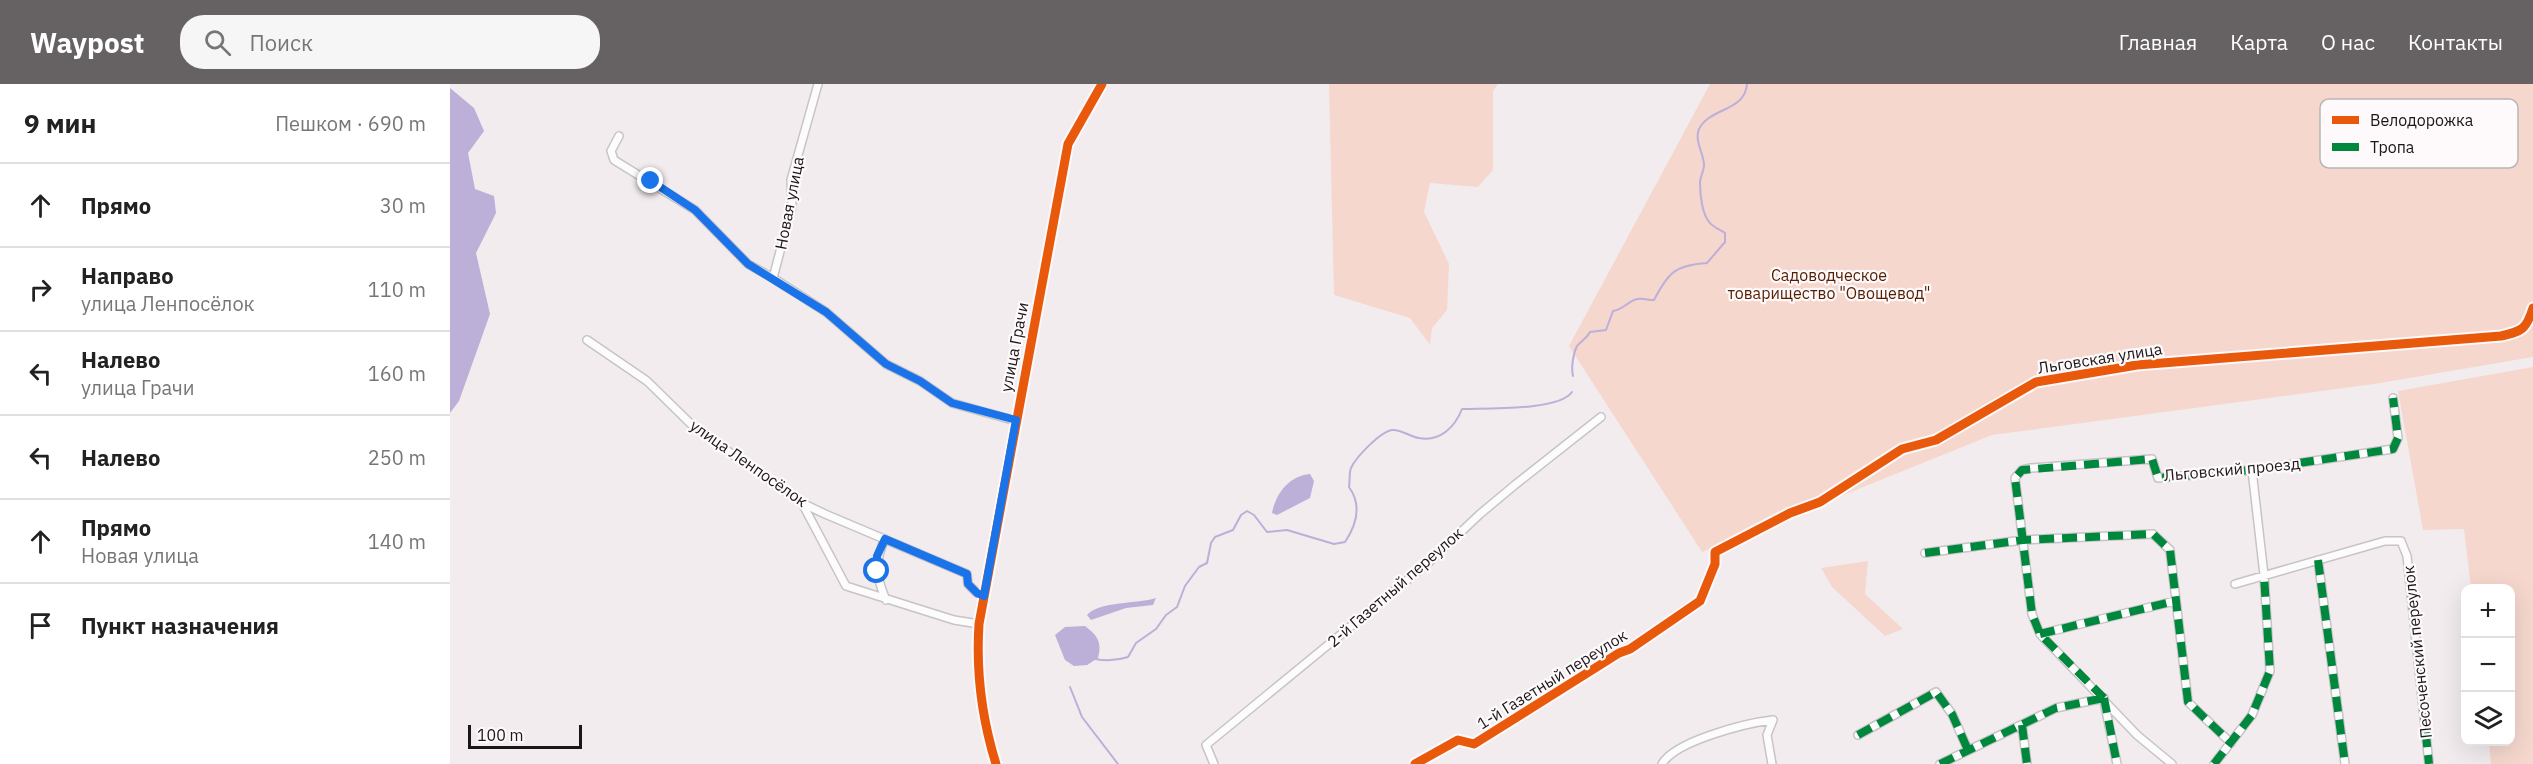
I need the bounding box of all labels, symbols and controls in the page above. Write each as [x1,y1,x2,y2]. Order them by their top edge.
search box [180,15,600,69]
text: Waypost [30,24,144,61]
icon: search [201,26,234,59]
text: Поиск [249,28,313,57]
text: Главная [2119,28,2197,56]
text: Карта [2230,28,2288,56]
text: О нас [2321,28,2375,56]
text: Контакты [2408,28,2503,56]
legend [2320,99,2518,168]
text: 9 мин [24,106,96,140]
text: Пешком · 690 m [275,110,426,137]
text: Велодорожка [2370,110,2474,130]
text: Тропа [2370,137,2415,157]
street label: Новая улица [770,154,808,251]
route end [637,167,663,193]
icon: ahead [24,189,57,222]
text: Прямо [81,191,151,220]
text: 30 m [380,192,426,219]
text: Направо [81,261,174,290]
park label: Садоводческое товарищество "Овощевод" [1727,265,1931,303]
icon: right [24,273,57,306]
text: 110 m [368,276,426,303]
text: улица Ленпосёлок [81,290,255,317]
street label: улица Грачи [996,301,1032,393]
street label: Льговская улица [2036,338,2164,378]
text: Налево [81,345,160,374]
icon: left [24,357,57,390]
text: 160 m [368,360,426,387]
text: улица Грачи [81,374,194,401]
street label: улица Ленпосёлок [686,415,812,511]
icon: left [24,441,57,474]
text: Налево [81,443,160,472]
text: 250 m [368,444,426,471]
street label: Льговский проезд [2163,453,2302,485]
text: Прямо [81,513,151,542]
street label: 2-й Газетный переулок [1323,523,1467,651]
icon: ahead [24,525,57,558]
text: 140 m [368,528,426,555]
text: Новая улица [81,542,199,569]
route start [863,557,889,583]
street label: Песоченский переулок [2398,564,2436,739]
map controls [2461,584,2515,746]
button: + [2461,584,2515,638]
icon: arrive [24,609,57,642]
text: Пункт назначения [81,611,279,640]
street label: 1-й Газетный переулок [1473,625,1631,733]
button: − [2461,638,2515,692]
button: layers [2461,692,2515,746]
scale bar [468,722,582,750]
text: 100 m [477,725,524,745]

